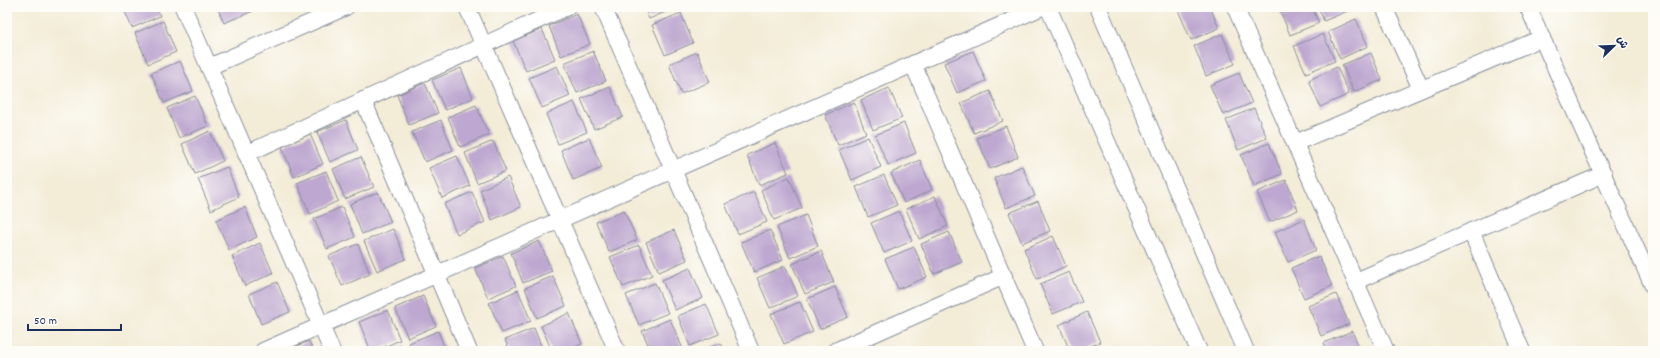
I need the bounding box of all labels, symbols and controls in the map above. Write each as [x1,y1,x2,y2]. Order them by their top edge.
north arrow [1594,26,1634,66]
text: ش [1612,34,1631,52]
scale bar [28,306,121,332]
text: 50 m [34,313,57,330]

